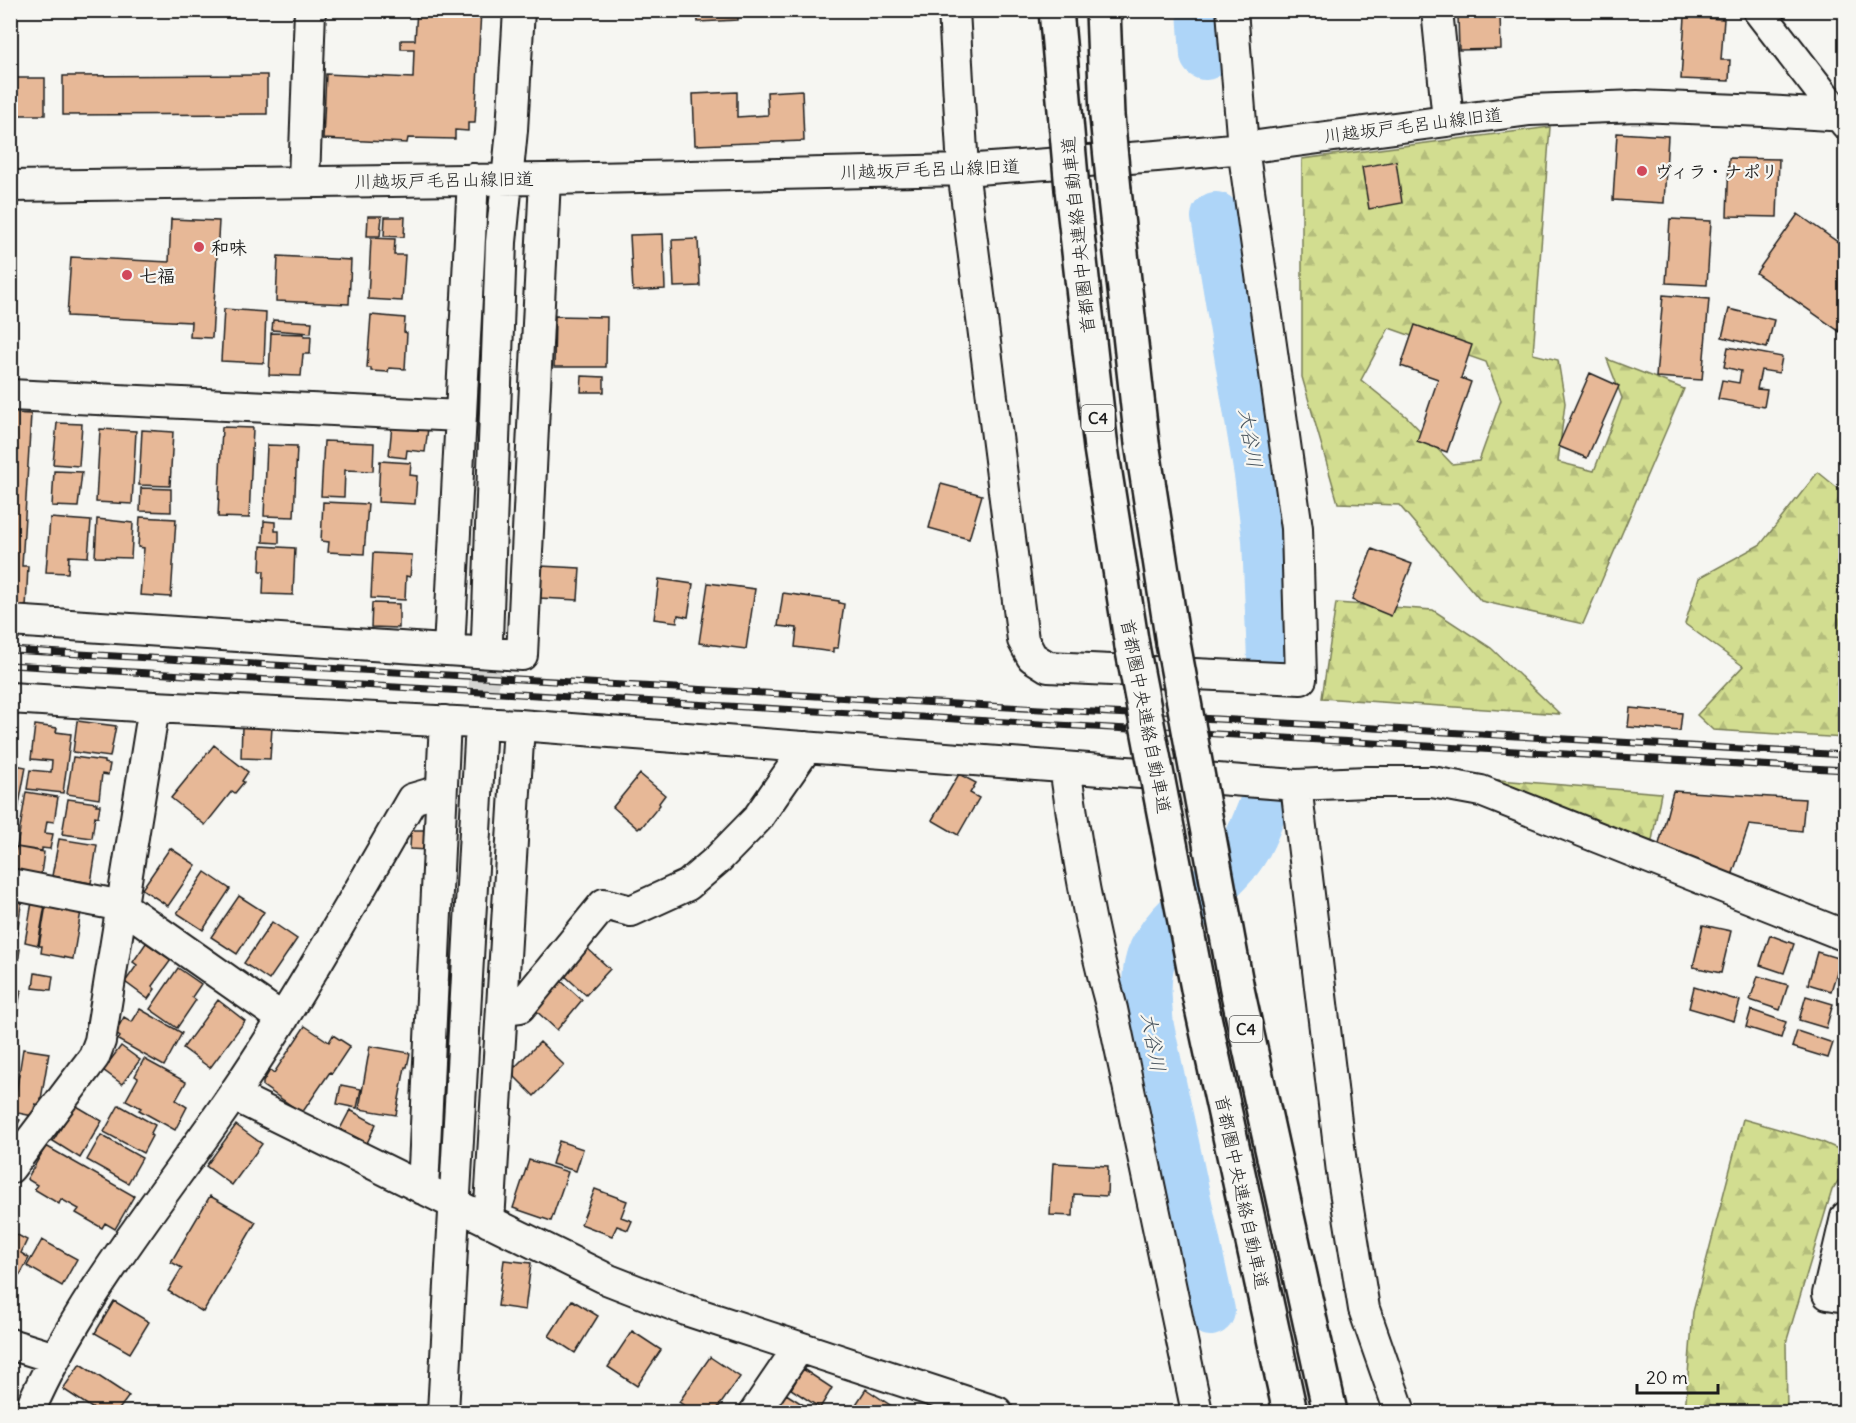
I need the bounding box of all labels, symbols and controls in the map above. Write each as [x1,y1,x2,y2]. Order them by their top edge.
street label: 川越坂戸毛呂山線旧道 [1322,103,1504,147]
street label: 首都圏中央連絡自動車道 [1056,135,1100,335]
street label: 川越坂戸毛呂山線旧道 [840,154,1020,184]
place label: ヴィラ・ナポリ [1654,160,1778,183]
marker: ヴィラ・ナポリ [1635,164,1649,178]
street label: 川越坂戸毛呂山線旧道 [354,167,534,193]
place label: 和味 [211,236,247,259]
marker: 和味 [192,240,206,254]
place label: 七福 [139,264,175,287]
marker: 七福 [120,268,134,282]
road number: C4 [1082,405,1114,431]
water label: 大谷川 [1234,406,1268,470]
street label: 首都圏中央連絡自動車道 [1116,617,1176,815]
water label: 大谷川 [1136,1010,1172,1074]
road number: C4 [1230,1016,1262,1042]
street label: 首都圏中央連絡自動車道 [1210,1093,1274,1291]
scale bar [1637,1357,1718,1395]
text: 20 m [1646,1366,1688,1389]

